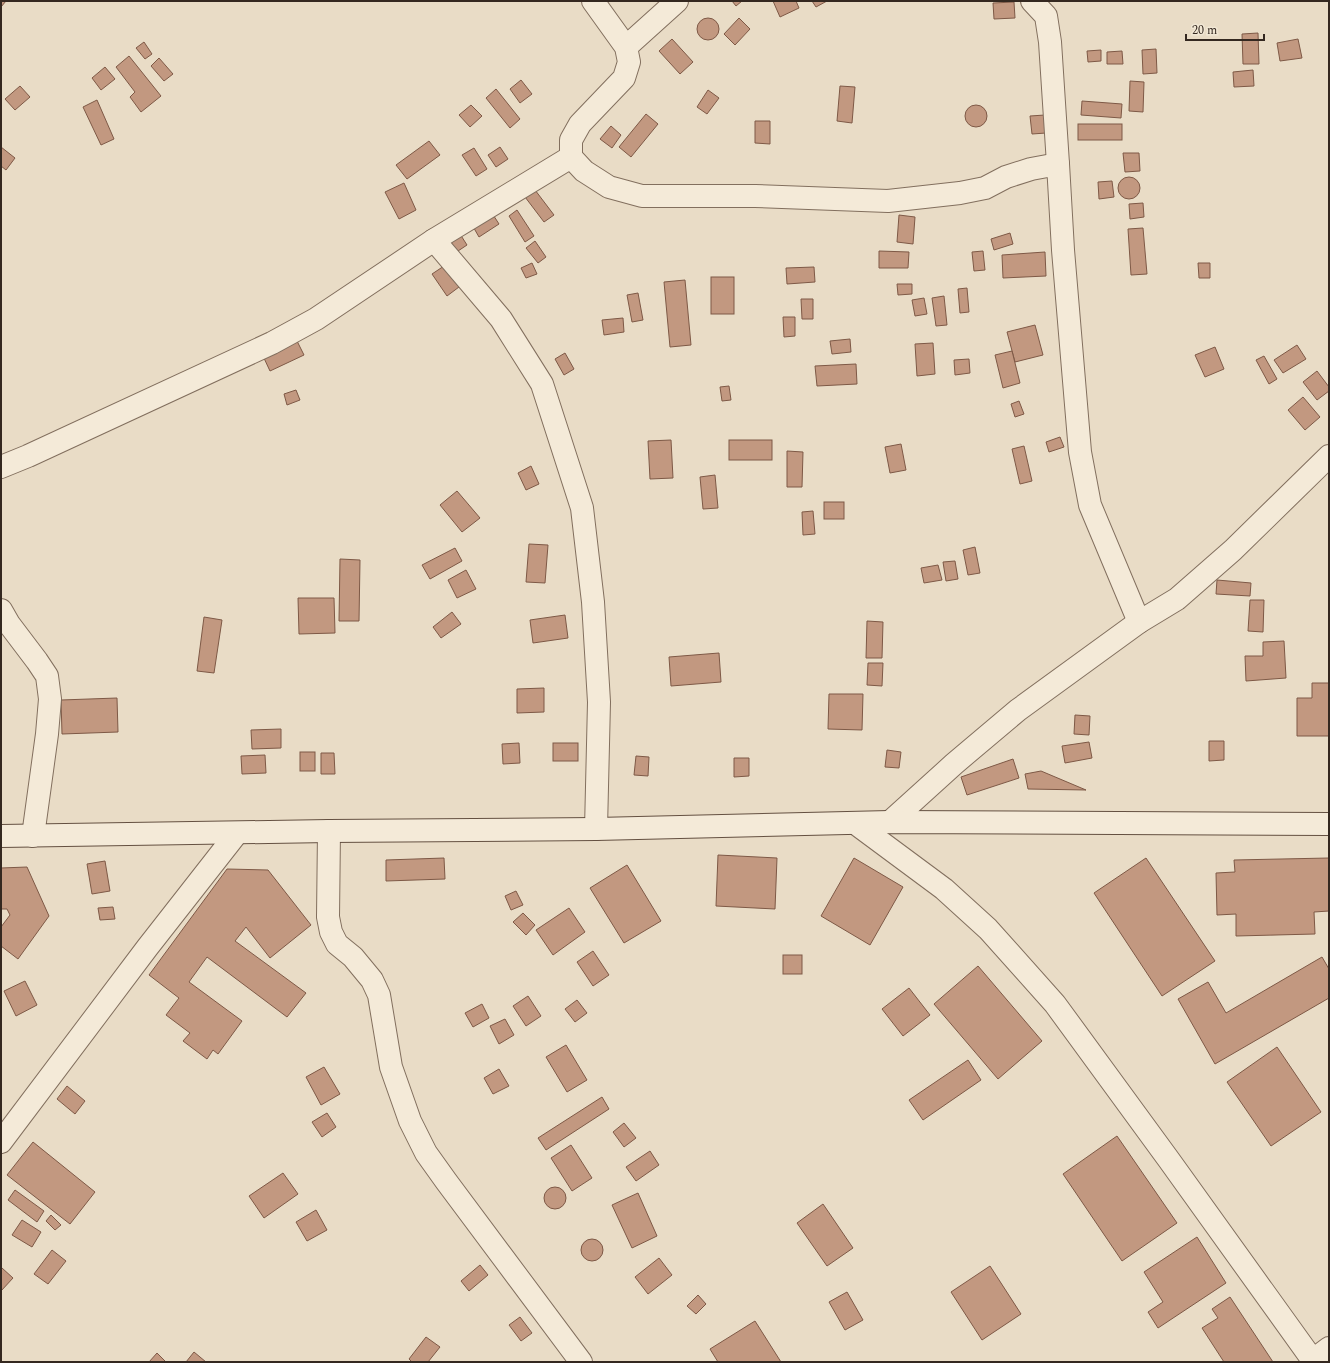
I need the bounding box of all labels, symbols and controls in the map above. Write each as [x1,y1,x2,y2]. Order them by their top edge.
scale bar [1186,16,1264,42]
text: 20 m [1192,21,1217,40]

